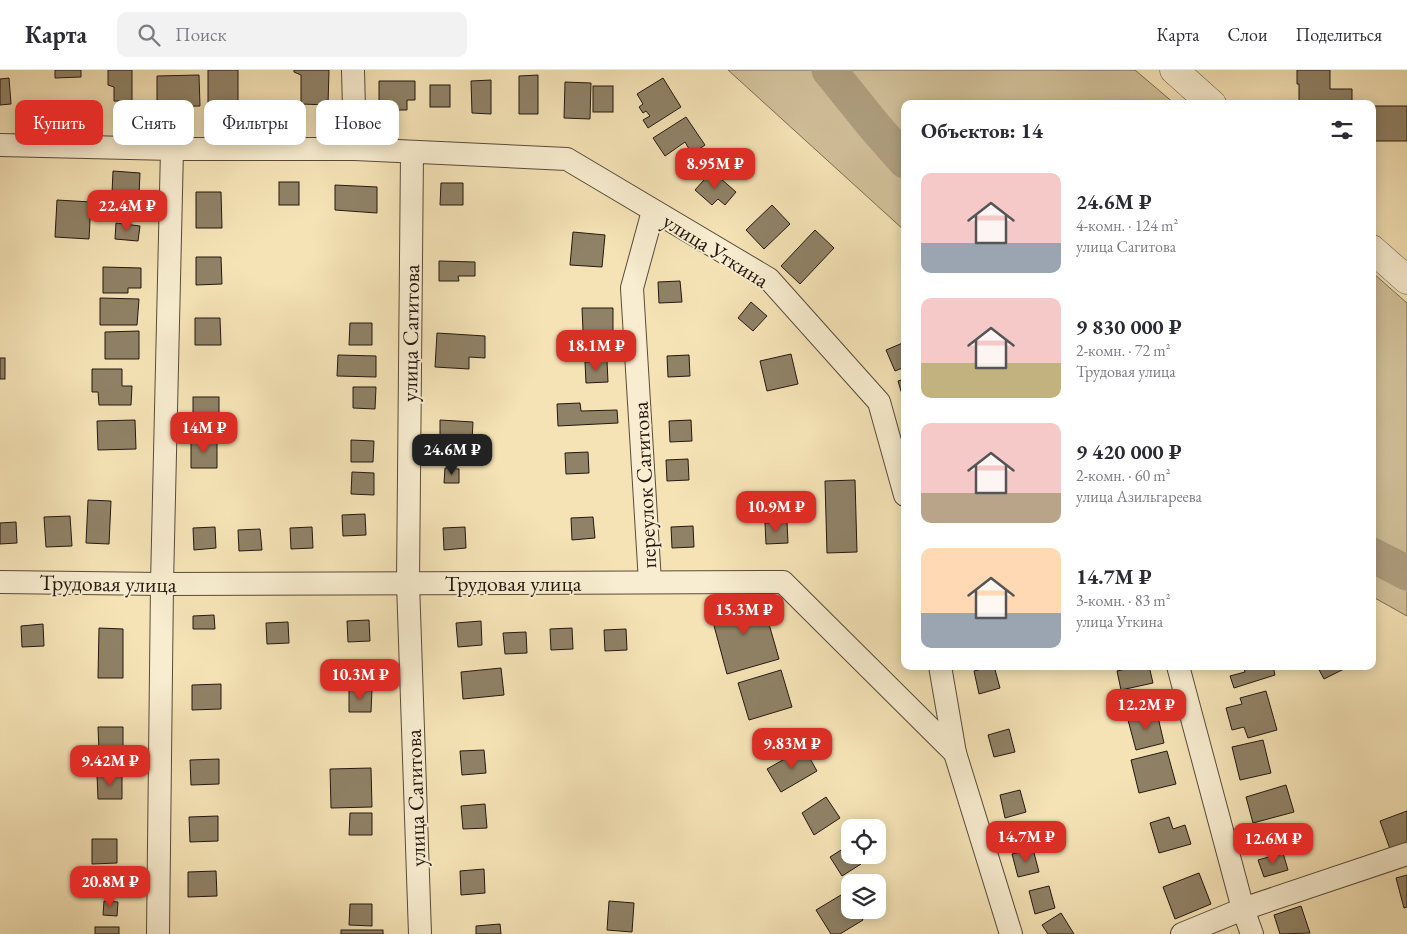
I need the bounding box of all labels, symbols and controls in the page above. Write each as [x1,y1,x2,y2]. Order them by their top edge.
search box [117,12,467,57]
text: Карта [25,19,87,50]
icon: search [135,21,163,49]
text: Поиск [175,22,227,47]
text: Карта [1157,23,1200,46]
text: Слои [1228,23,1267,46]
text: Поделиться [1295,23,1382,46]
chip: Купить [15,100,103,145]
chip: Снять [113,100,194,145]
chip: Фильтры [204,100,306,145]
chip: Новое [316,100,399,145]
icon: filters [1328,116,1356,144]
text: Объектов: 14 [921,117,1043,144]
pin: 8.95M ₽ [669,148,761,190]
text: 8.95M ₽ [686,153,744,174]
text: 24.6M ₽ [1076,188,1152,215]
pin: 22.4M ₽ [81,190,173,232]
icon: home [961,193,1021,253]
text: 22.4M ₽ [98,195,156,216]
street label: улица Уткина [657,206,774,295]
text: 4-комн. · 124 m² [1076,215,1178,236]
text: улица Сагитова [1076,236,1176,257]
street label: улица Сагитова [395,264,426,402]
text: 9 830 000 ₽ [1076,313,1182,340]
icon: home [961,318,1021,378]
pin: 18.1M ₽ [550,330,642,372]
text: 18.1M ₽ [567,335,625,356]
text: 2-комн. · 72 m² [1076,340,1171,361]
text: Трудовая улица [1076,361,1176,382]
street label: переулок Сагитова [626,401,663,569]
pin: 14M ₽ [169,412,239,454]
text: 14M ₽ [181,417,227,438]
pin: 24.6M ₽ [406,434,498,476]
text: 9 420 000 ₽ [1076,438,1182,465]
text: 24.6M ₽ [423,439,481,460]
icon: home [961,443,1021,503]
text: 2-комн. · 60 m² [1076,465,1171,486]
text: улица Азильгареева [1076,486,1202,507]
pin: 10.9M ₽ [730,490,822,533]
text: 10.9M ₽ [747,496,805,517]
text: 14.7M ₽ [1076,563,1152,590]
street label: Трудовая улица [39,568,177,599]
icon: home [961,568,1021,628]
street label: Трудовая улица [444,569,582,598]
text: 3-комн. · 83 m² [1076,590,1171,611]
pin: 15.3M ₽ [698,594,790,636]
text: 15.3M ₽ [715,599,773,620]
text: улица Уткина [1076,611,1163,632]
pin: 10.3M ₽ [314,658,406,701]
text: 10.3M ₽ [331,664,389,685]
pin: 12.2M ₽ [1100,688,1192,731]
text: 12.2M ₽ [1117,694,1175,715]
pin: 9.83M ₽ [746,728,838,770]
street label: улица Сагитова [399,729,432,867]
text: 9.83M ₽ [763,733,821,754]
pin: 9.42M ₽ [64,744,156,787]
text: 9.42M ₽ [81,750,139,771]
map controls [841,819,886,919]
button: locate [841,819,886,864]
pin: 14.7M ₽ [980,820,1072,863]
pin: 12.6M ₽ [1227,822,1319,865]
text: 14.7M ₽ [997,826,1055,847]
text: 12.6M ₽ [1244,828,1302,849]
pin: 20.8M ₽ [64,866,156,908]
text: 20.8M ₽ [81,871,139,892]
button: layers [841,874,886,919]

